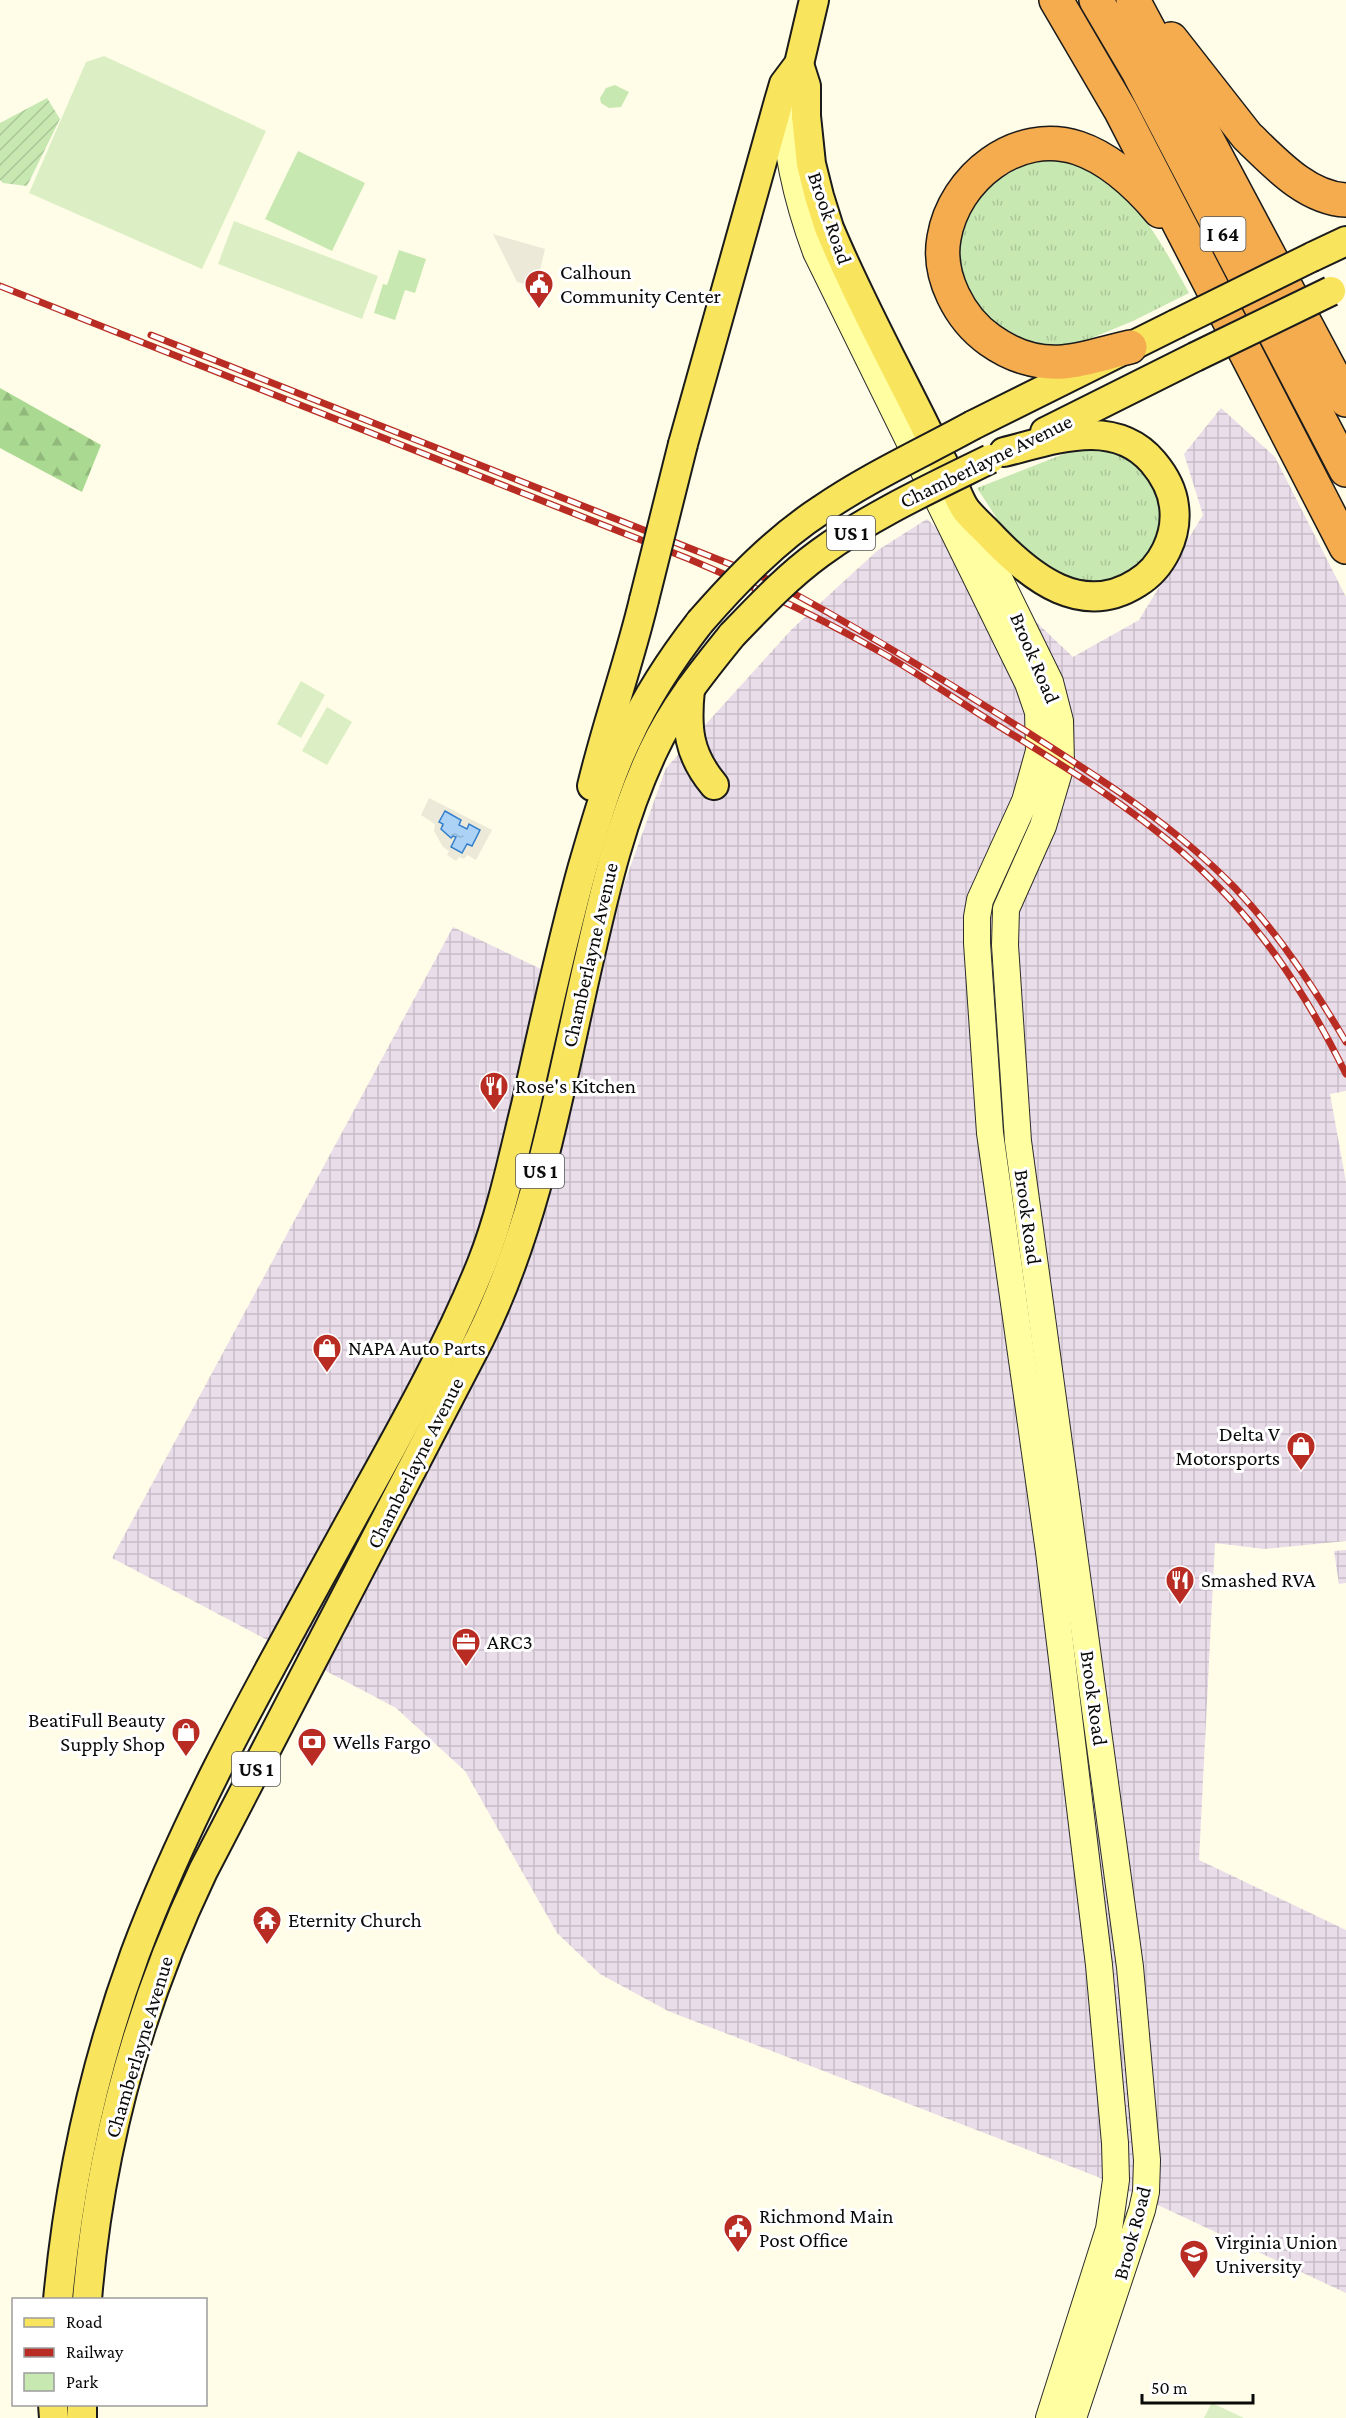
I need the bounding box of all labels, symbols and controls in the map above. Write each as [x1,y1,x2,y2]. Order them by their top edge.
street label: Brook Road [803,169,857,267]
road number: I 64 [1200,217,1246,251]
place label: Calhoun Community Center [560,260,722,308]
public building icon: Calhoun Community Center [523,268,555,310]
street label: Chamberlayne Avenue [896,409,1076,513]
road number: US 1 [827,516,875,550]
street label: Brook Road [1005,609,1065,707]
street label: Chamberlayne Avenue [557,860,623,1050]
restaurant icon: Rose's Kitchen [478,1070,510,1112]
place label: Rose's Kitchen [515,1074,636,1098]
road number: US 1 [516,1154,564,1188]
street label: Brook Road [1009,1168,1047,1266]
shop icon: NAPA Auto Parts [311,1332,343,1374]
place label: NAPA Auto Parts [348,1336,486,1360]
street label: Chamberlayne Avenue [361,1373,469,1553]
place label: Delta V Motorsports [1175,1422,1280,1470]
shop icon: Delta V Motorsports [1285,1430,1317,1472]
restaurant icon: Smashed RVA [1164,1564,1196,1606]
place label: Smashed RVA [1201,1568,1316,1592]
office icon: ARC3 [450,1626,482,1668]
place label: ARC3 [487,1630,533,1654]
street label: Brook Road [1075,1649,1113,1747]
place label: BeatiFull Beauty Supply Shop [28,1708,165,1756]
shop icon: BeatiFull Beauty Supply Shop [170,1716,202,1758]
bank icon: Wells Fargo [296,1726,328,1768]
place label: Wells Fargo [333,1730,431,1754]
road number: US 1 [232,1752,280,1786]
temple icon: Eternity Church [251,1904,283,1946]
place label: Eternity Church [288,1908,422,1932]
street label: Chamberlayne Avenue [100,1953,178,2141]
street label: Brook Road [1108,2184,1156,2282]
place label: Richmond Main Post Office [759,2204,894,2252]
public building icon: Richmond Main Post Office [722,2212,754,2254]
place label: Virginia Union University [1215,2230,1337,2278]
school or university icon: Virginia Union University [1178,2238,1210,2280]
legend [12,2298,207,2406]
text: Road [66,2312,103,2332]
text: Railway [66,2342,124,2362]
scale bar [1142,2367,1253,2405]
text: Park [66,2372,98,2392]
text: 50 m [1151,2378,1188,2398]

